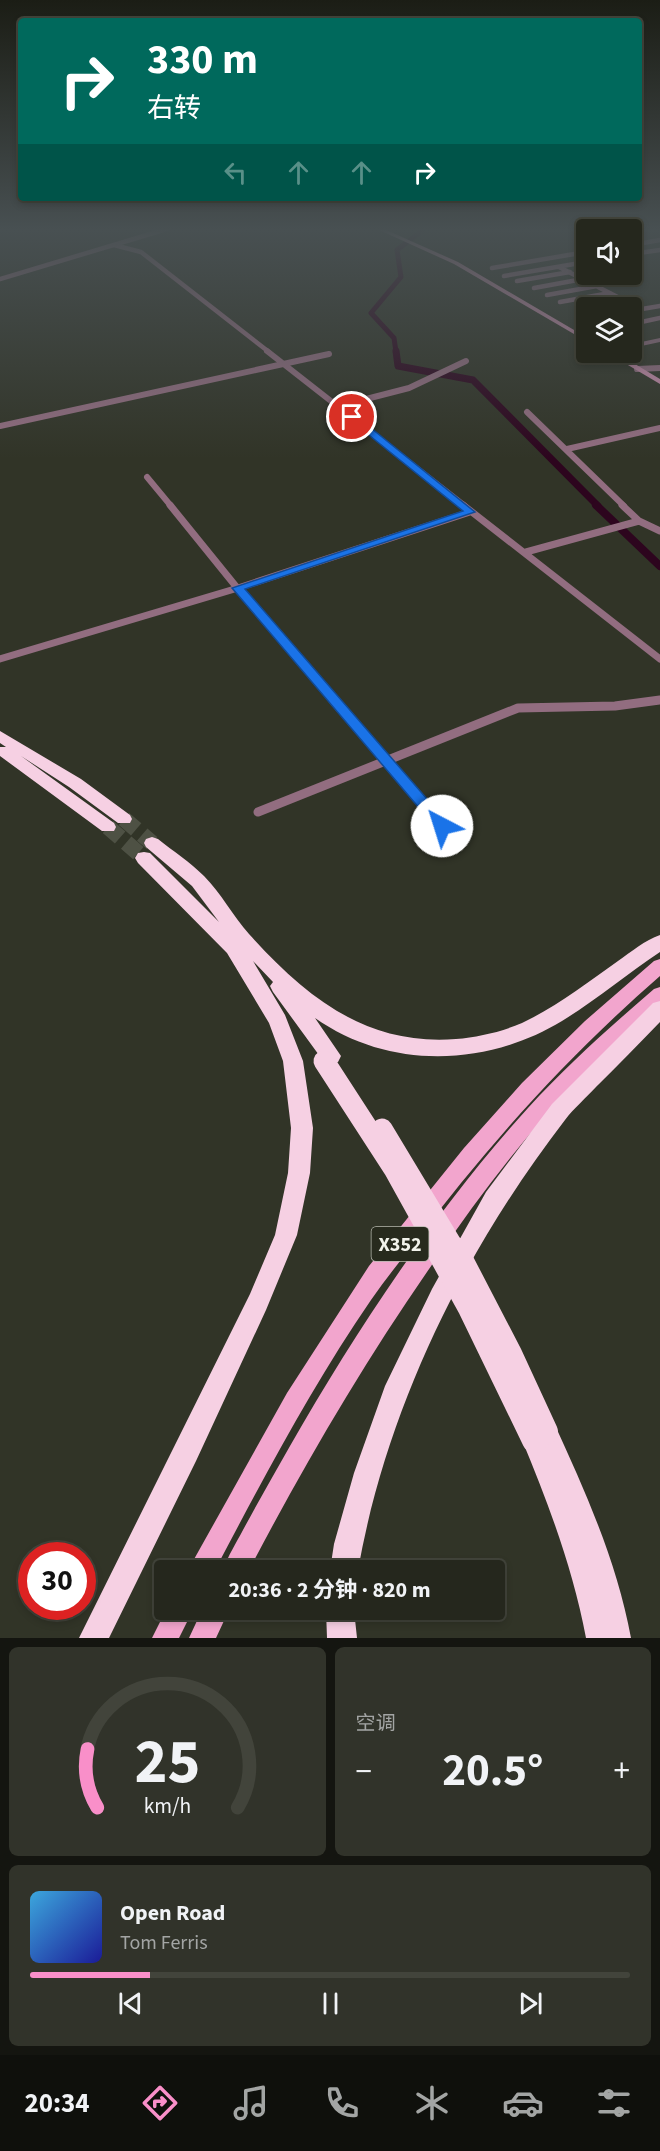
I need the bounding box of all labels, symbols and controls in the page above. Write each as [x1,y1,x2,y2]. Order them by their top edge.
text: 330 m [147,30,258,90]
icon: right [48,42,126,120]
text: 右转 [147,89,201,128]
icon: left [219,156,252,189]
icon: ahead [282,156,315,189]
icon: ahead [345,156,378,189]
icon: right [408,156,441,189]
map controls [576,219,642,363]
button: sound [576,219,642,285]
button: layers [576,297,642,363]
pin [326,391,377,442]
icon: arrive [335,400,368,433]
position arrow [410,794,474,858]
road number: X352 [372,1227,428,1261]
speed limit sign: 30 [18,1542,96,1620]
text: 20:36 · 2 分钟 · 820 m [229,1574,430,1606]
text: 空调 [356,1710,396,1738]
text: 25 [134,1718,200,1807]
text: 20.5° [442,1739,543,1803]
text: − [356,1748,372,1795]
text: + [614,1748,630,1795]
text: km/h [143,1792,191,1823]
text: Open Road [120,1897,225,1929]
text: Tom Ferris [120,1929,208,1957]
icon: previous [114,1987,147,2020]
icon: pause [314,1987,347,2020]
icon: next [514,1987,547,2020]
icon: directions [139,2082,181,2124]
icon: music [230,2082,272,2124]
icon: phone [321,2082,363,2124]
icon: climate [411,2082,453,2124]
icon: car [502,2082,544,2124]
icon: filters [593,2082,635,2124]
text: 20:34 [24,2084,90,2123]

